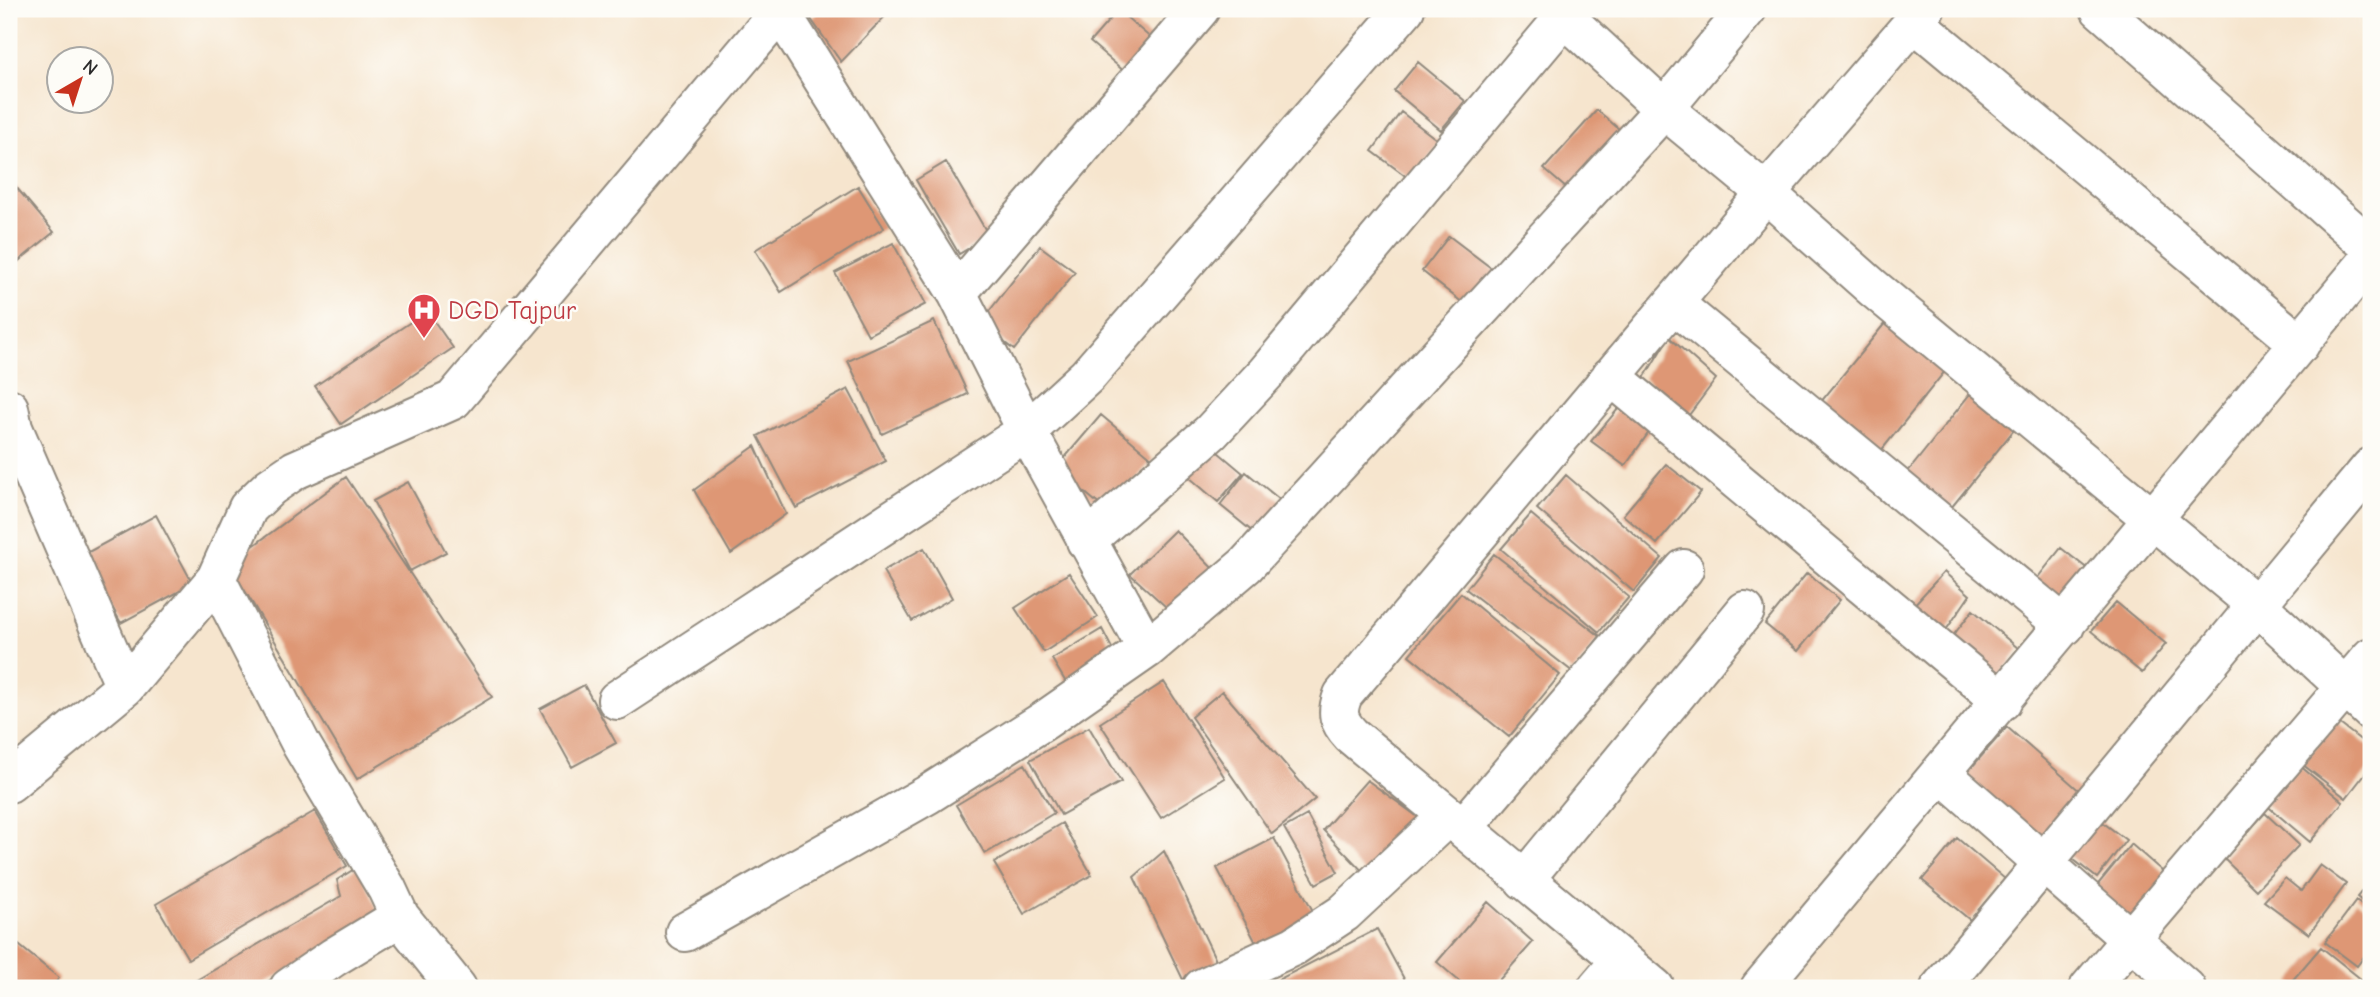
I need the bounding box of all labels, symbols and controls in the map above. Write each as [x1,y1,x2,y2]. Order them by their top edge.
north arrow [46,46,116,116]
text: N [78,55,102,80]
hospital icon: DGD Tajpur [405,291,443,340]
place label: DGD Tajpur [448,296,577,326]

